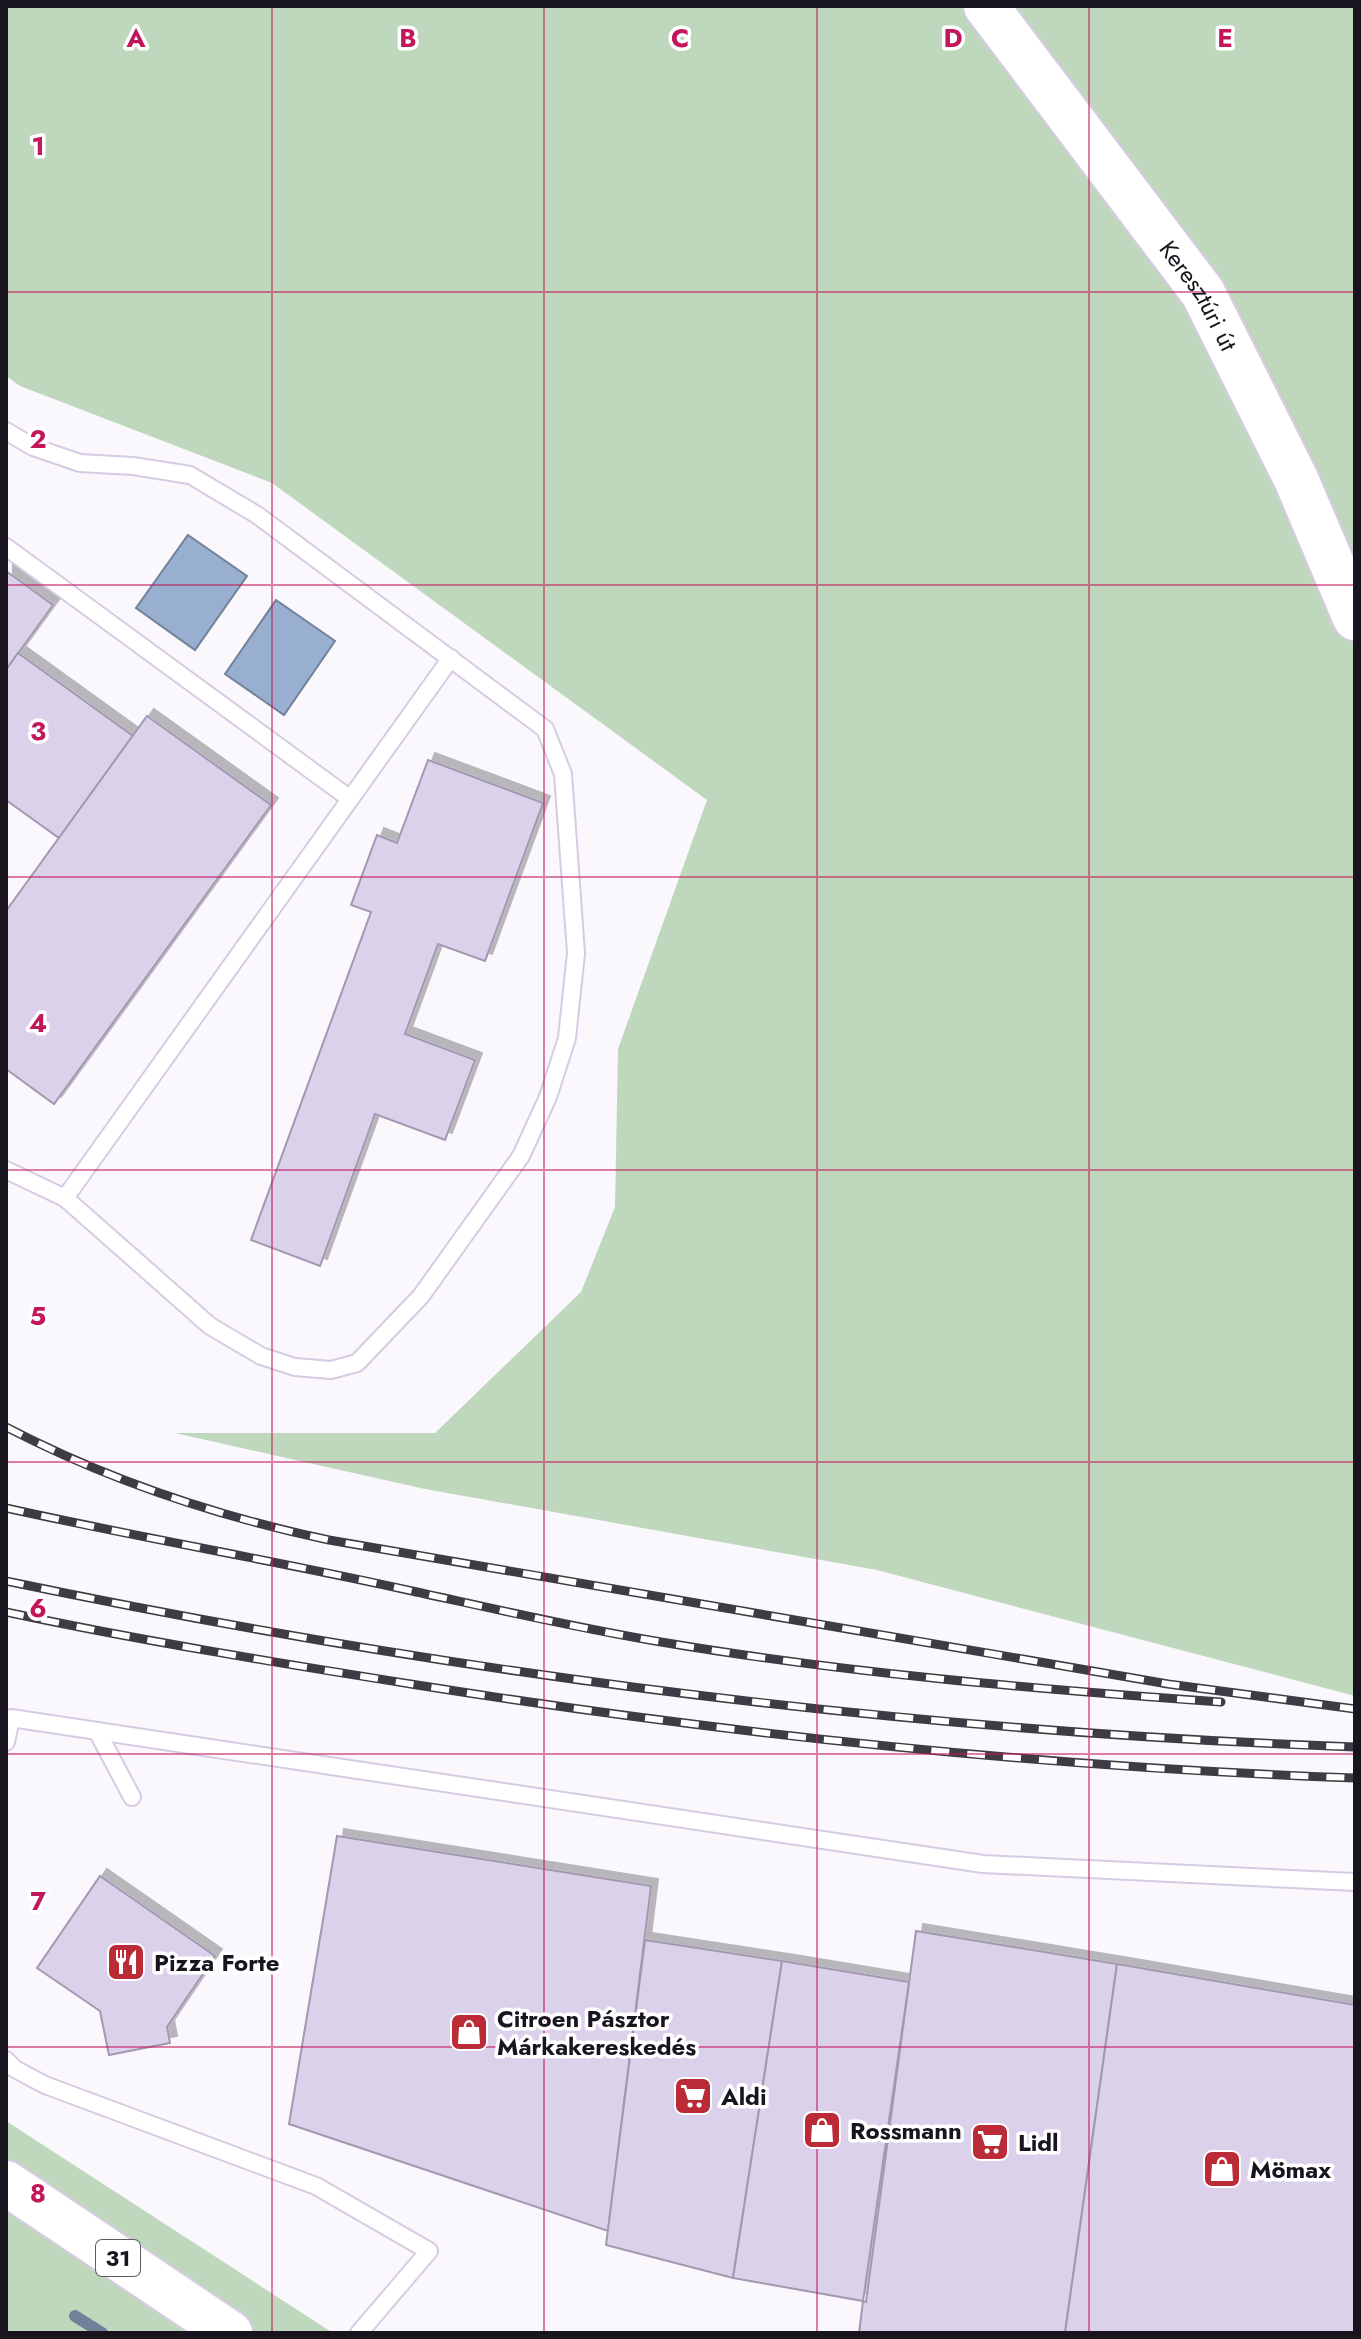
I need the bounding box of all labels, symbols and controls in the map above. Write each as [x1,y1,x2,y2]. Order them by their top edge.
text: A [125,19,146,57]
text: B [399,19,417,57]
text: C [671,19,689,57]
text: D [943,19,963,57]
text: E [1217,19,1233,57]
text: 1 [31,127,45,165]
street label: Keresztúri út [1152,233,1247,357]
text: 2 [29,420,47,458]
text: 3 [30,712,46,750]
text: 4 [29,1004,47,1042]
text: 5 [30,1297,46,1335]
text: 6 [29,1589,47,1627]
text: 7 [30,1882,46,1920]
restaurant icon: Pizza Forte [105,1941,147,1983]
place label: Pizza Forte [154,1945,279,1980]
place label: Citroen Pásztor Márkakereskedés [497,2001,696,2064]
shop icon: Citroen Pásztor Márkakereskedés [448,2011,490,2053]
supermarket icon: Aldi [672,2075,714,2117]
place label: Aldi [720,2079,767,2114]
shop icon: Rossmann [801,2109,843,2151]
place label: Rossmann [850,2113,962,2148]
supermarket icon: Lidl [969,2121,1011,2163]
place label: Lidl [1018,2125,1059,2160]
shop icon: Mömax [1201,2148,1243,2190]
place label: Mömax [1250,2152,1331,2187]
text: 8 [30,2174,46,2212]
road number: 31 [96,2240,140,2276]

